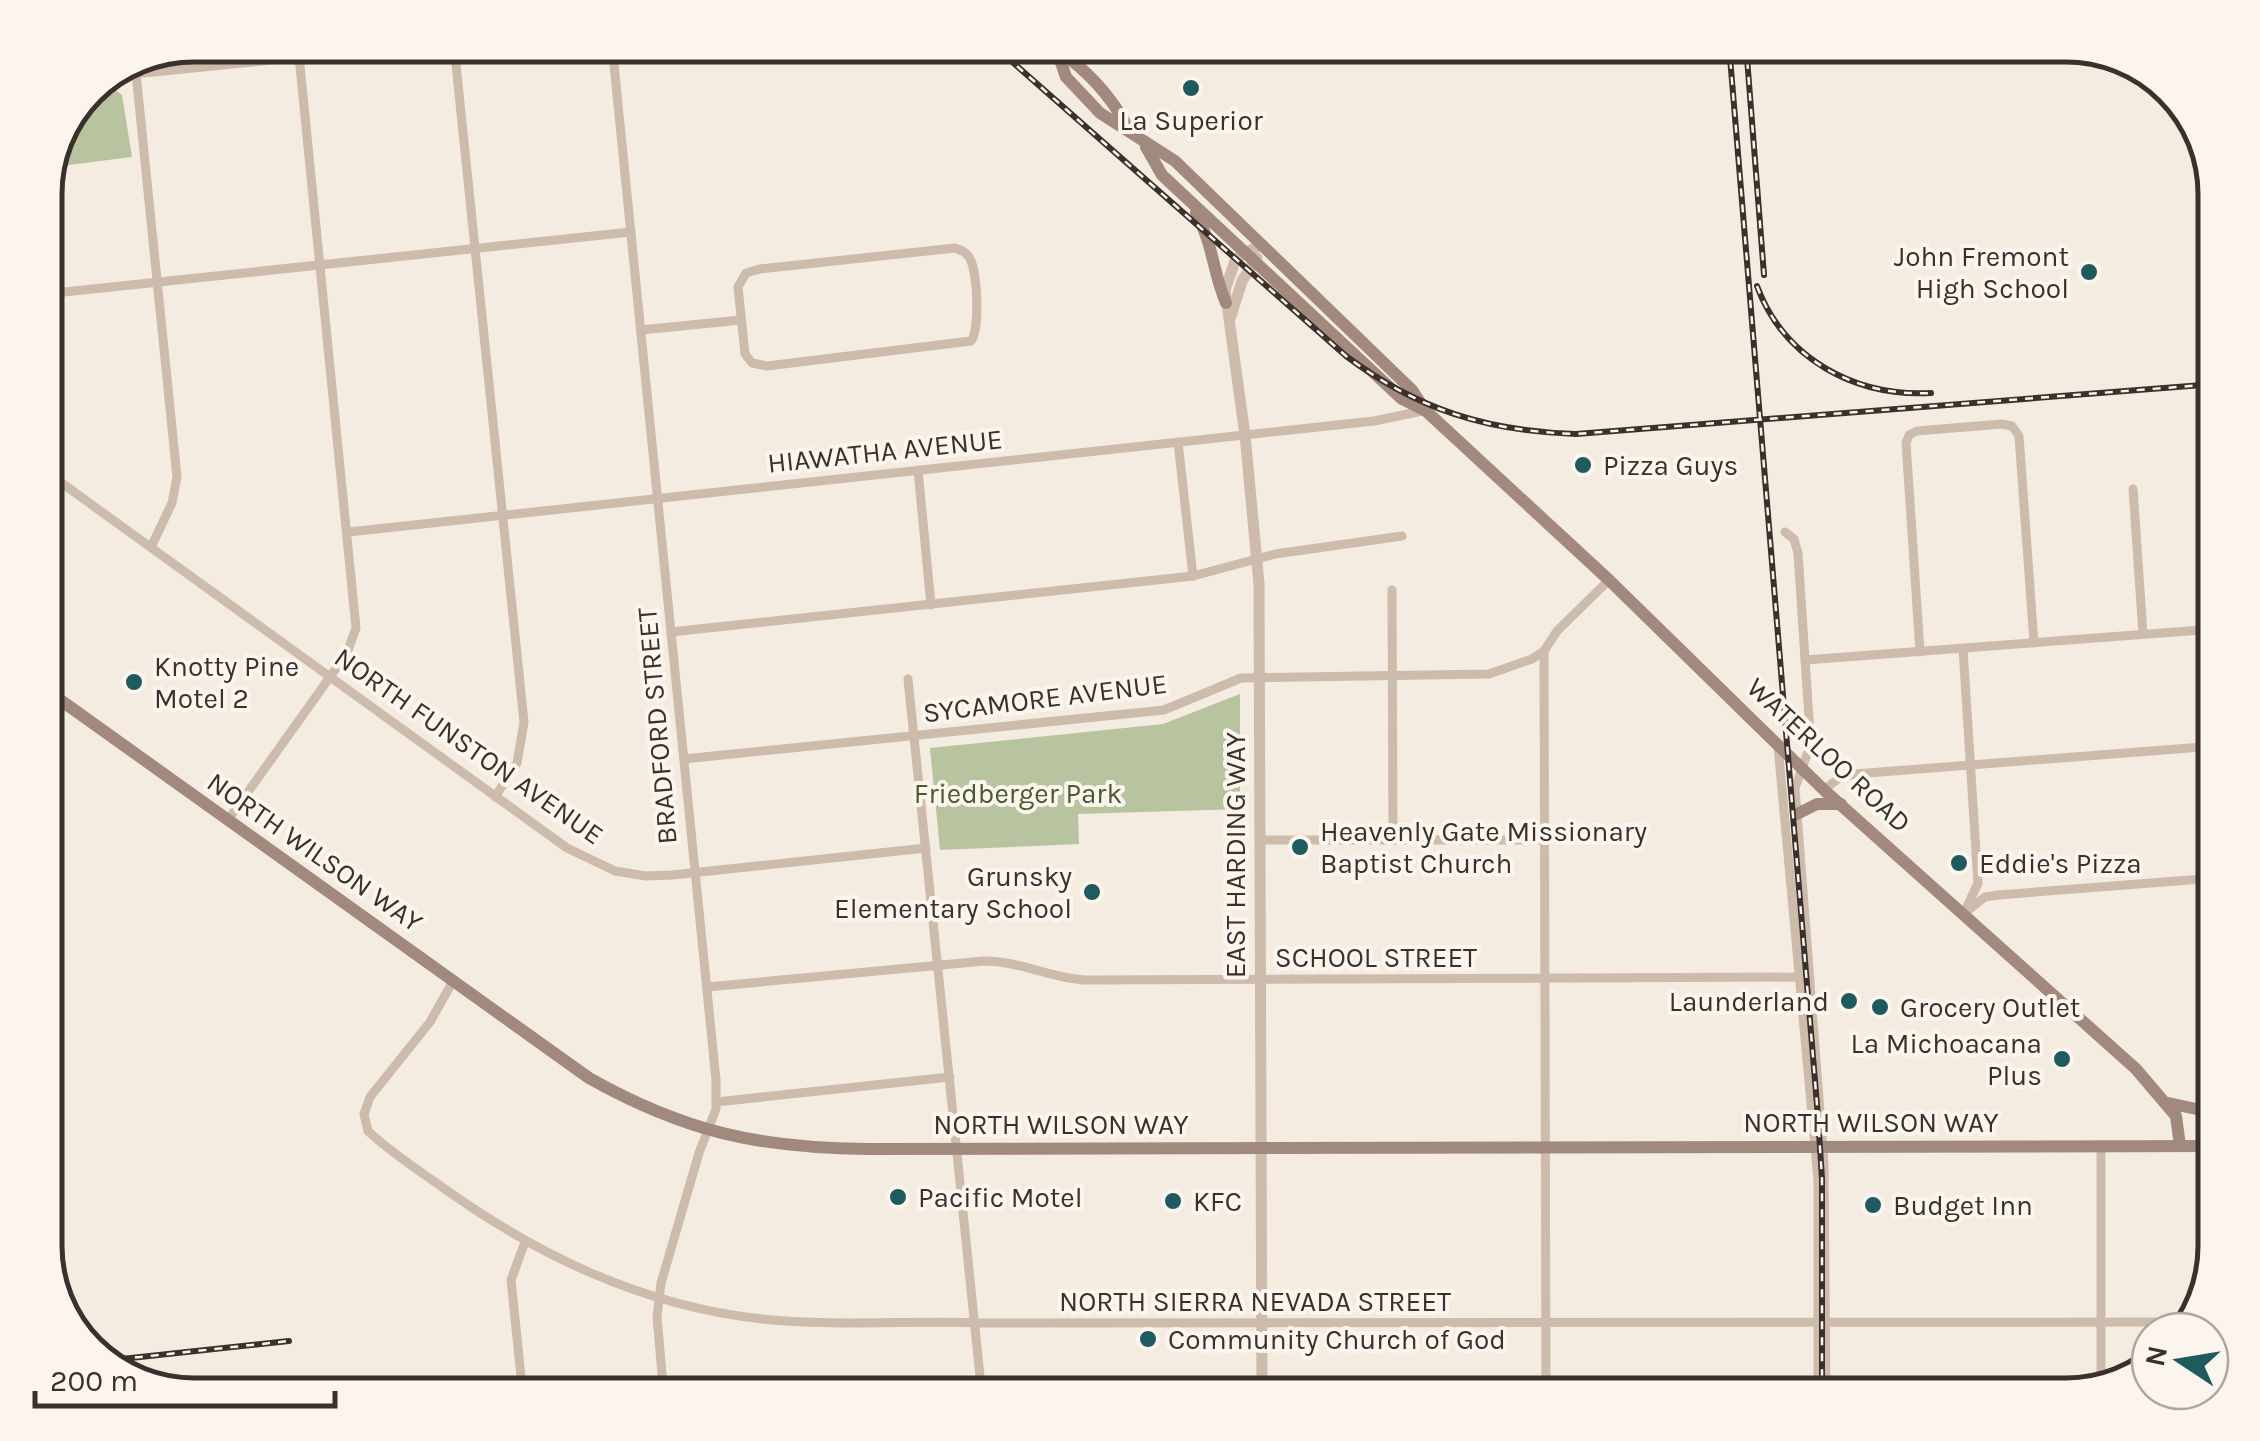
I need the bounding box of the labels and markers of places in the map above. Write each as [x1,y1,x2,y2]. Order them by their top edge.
marker: La Superior [1180,77,1202,99]
place label: La Superior [1119,104,1264,137]
place label: John Fremont High School [1894,240,2069,305]
marker: John Fremont High School [2078,261,2100,283]
place label: Pizza Guys [1603,449,1738,482]
marker: Pizza Guys [1572,454,1594,476]
place label: Knotty Pine Motel 2 [154,650,299,715]
marker: Knotty Pine Motel 2 [123,671,145,693]
place label: Heavenly Gate Missionary Baptist Church [1320,815,1647,880]
marker: Heavenly Gate Missionary Baptist Church [1289,836,1311,858]
place label: Eddie's Pizza [1979,847,2142,880]
marker: Eddie's Pizza [1948,852,1970,874]
place label: Grunsky Elementary School [834,860,1072,925]
marker: Grunsky Elementary School [1081,881,1103,903]
place label: Launderland [1669,985,1829,1018]
marker: Launderland [1838,990,1860,1012]
place label: Grocery Outlet [1900,991,2080,1024]
marker: Grocery Outlet [1869,996,1891,1018]
place label: La Michoacana Plus [1851,1027,2042,1092]
marker: La Michoacana Plus [2051,1048,2073,1070]
place label: Pacific Motel [918,1181,1083,1214]
place label: KFC [1193,1185,1242,1218]
marker: Pacific Motel [887,1186,909,1208]
place label: Budget Inn [1893,1189,2033,1222]
marker: KFC [1162,1190,1184,1212]
marker: Budget Inn [1862,1194,1884,1216]
place label: Community Church of God [1168,1323,1506,1356]
marker: Community Church of God [1137,1328,1159,1350]

